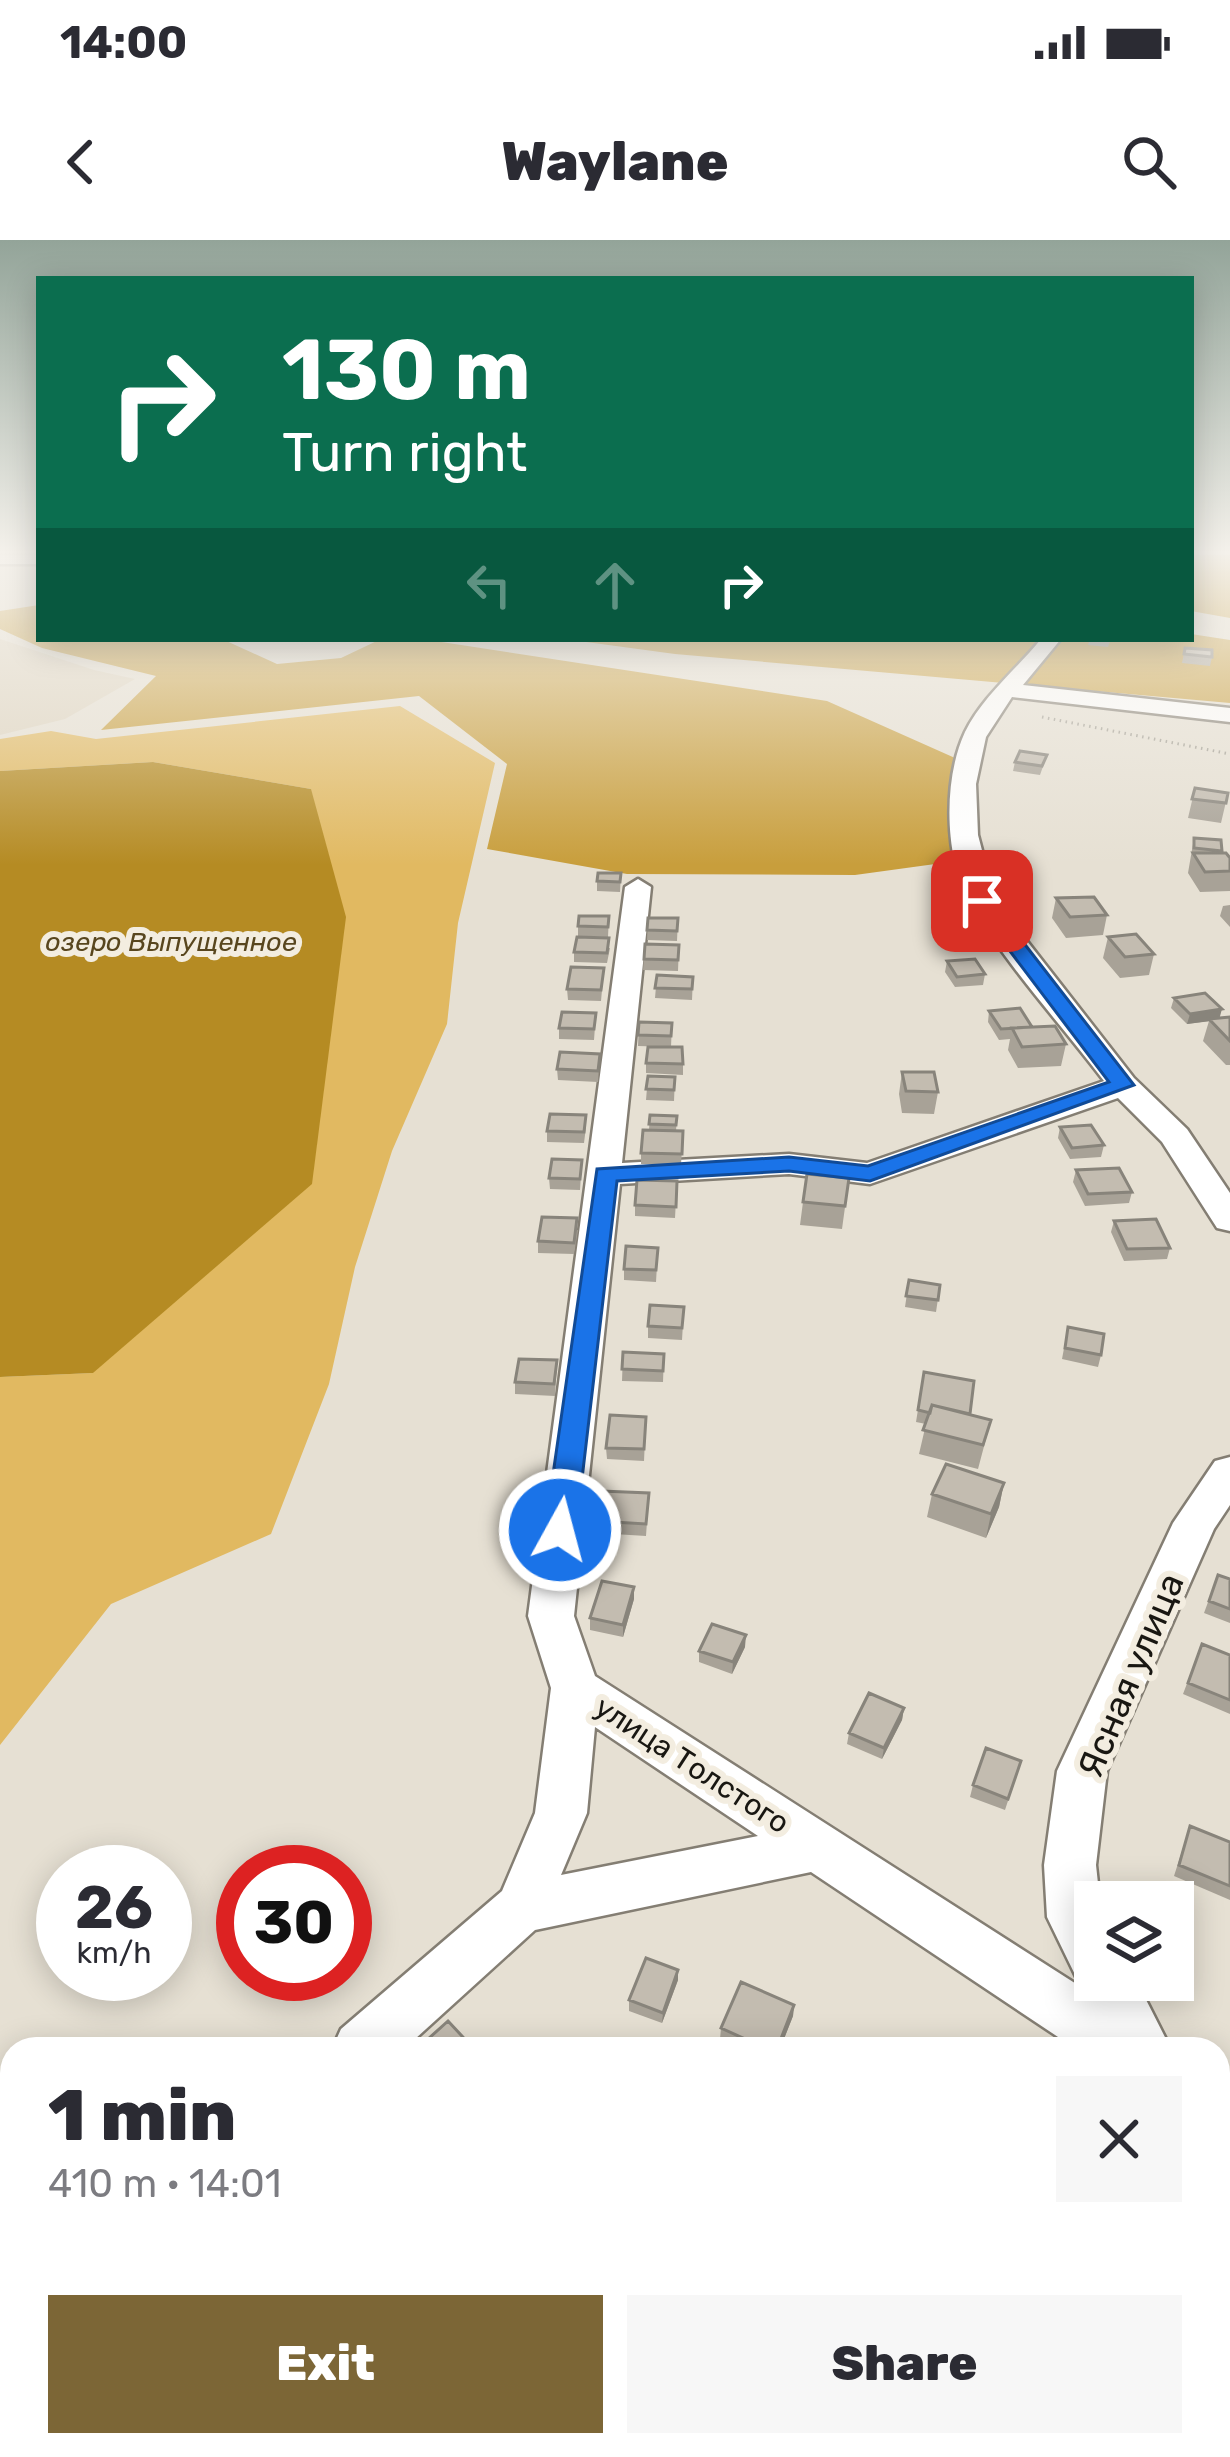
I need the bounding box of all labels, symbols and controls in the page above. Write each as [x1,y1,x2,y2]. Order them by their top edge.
text: 14:00 [60,16,187,69]
icon: back [48,129,114,195]
icon: search [1116,129,1182,195]
text: Waylane [501,130,729,194]
text: 130 m [282,320,531,420]
icon: right [84,324,240,480]
text: Turn right [282,421,527,485]
icon: left [456,552,522,618]
icon: ahead [582,552,648,618]
icon: right [708,552,774,618]
pin [931,850,1033,952]
icon: arrive [949,868,1015,934]
water label: озеро Выпущенное [45,926,297,958]
position arrow [497,1467,623,1593]
street label: Ясная улица [1068,1567,1193,1784]
street label: улица Толстого [588,1689,796,1841]
speed limit sign: 30 [216,1845,372,2001]
text: 26 [75,1872,153,1943]
map controls [1074,1881,1194,2001]
button: layers [1074,1881,1194,2001]
text: km/h [77,1935,151,1971]
text: 1 min [48,2073,236,2158]
button: close [1056,2076,1182,2202]
text: 410 m · 14:01 [48,2161,281,2207]
button: Exit [48,2295,603,2433]
button: Share [627,2295,1182,2433]

